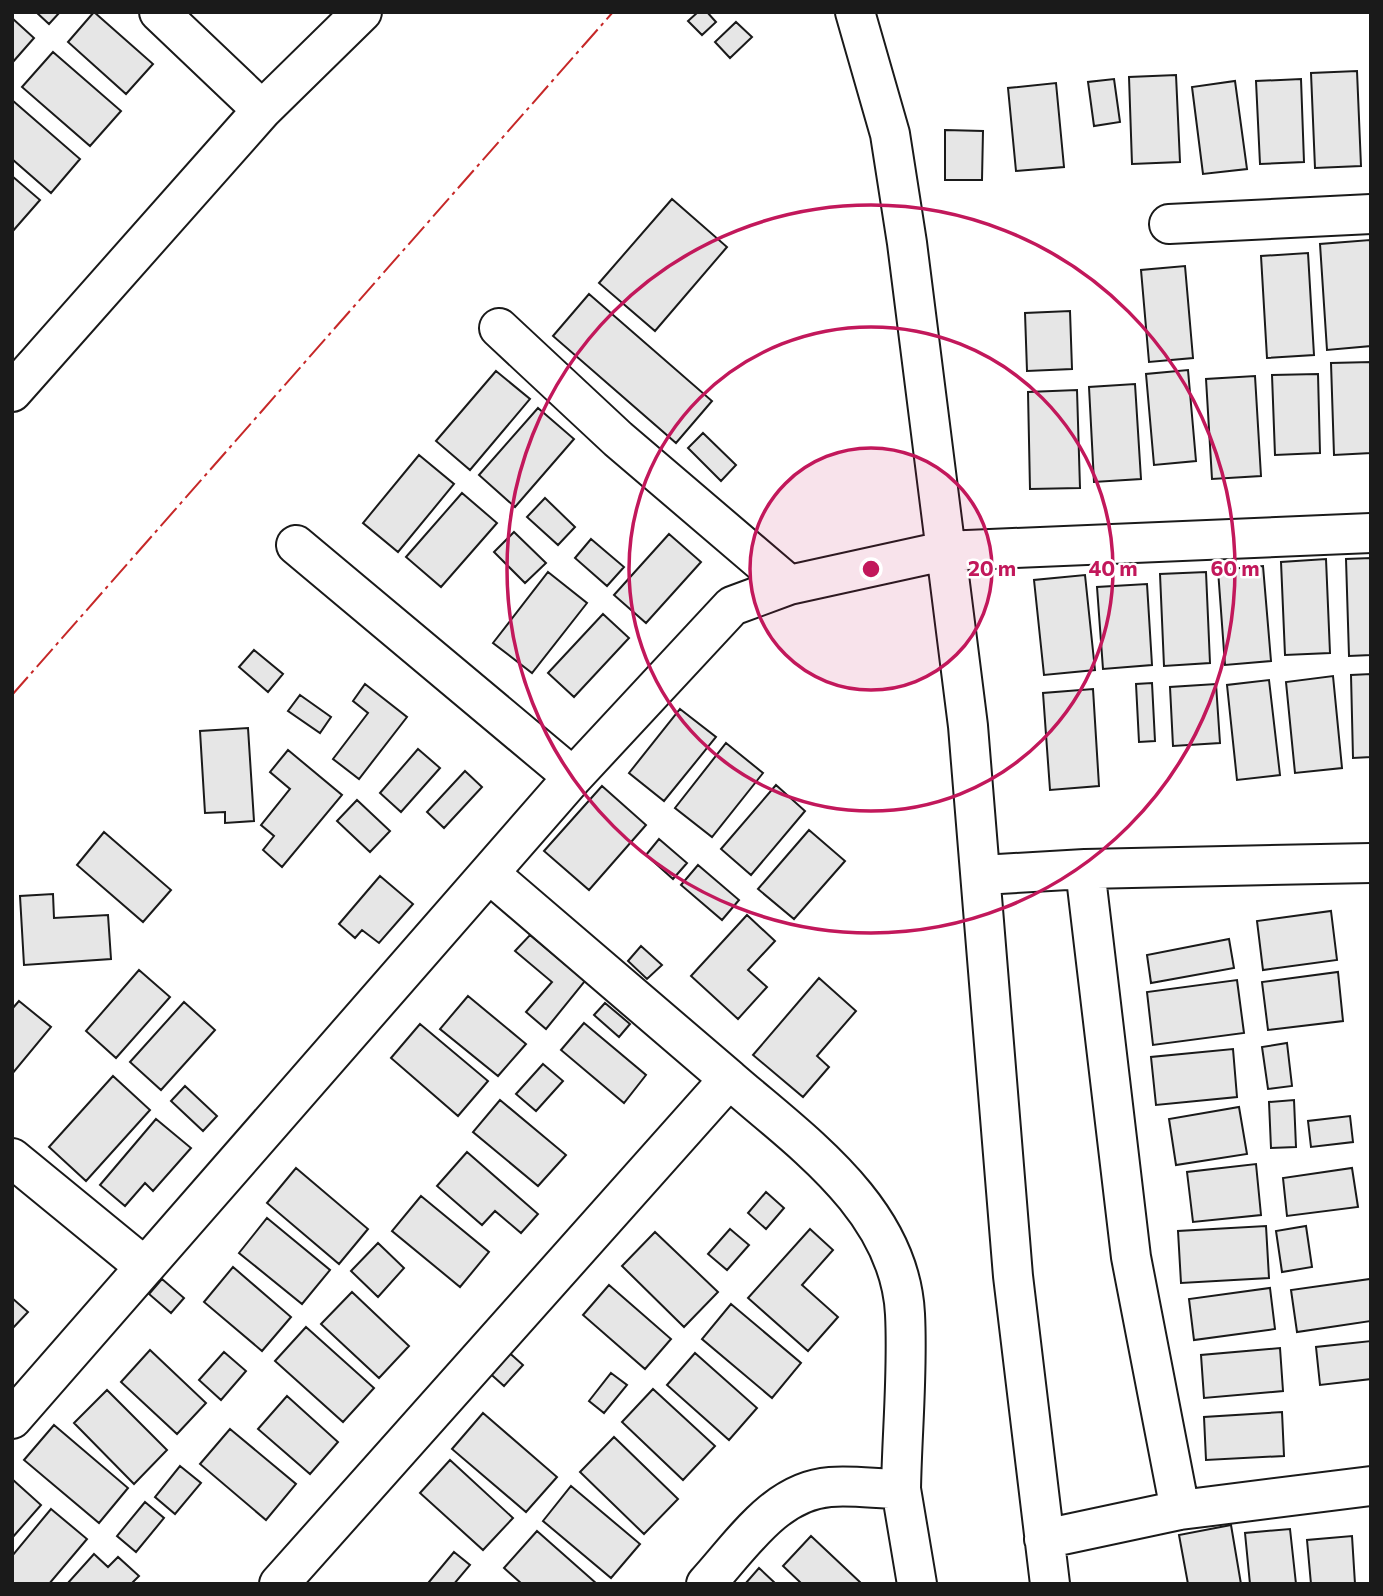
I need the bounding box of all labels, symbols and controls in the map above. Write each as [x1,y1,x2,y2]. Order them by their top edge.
text: 20 m [968,555,1016,580]
text: 40 m [1088,555,1138,580]
text: 60 m [1210,555,1260,580]
centre of rings [859,557,883,581]

